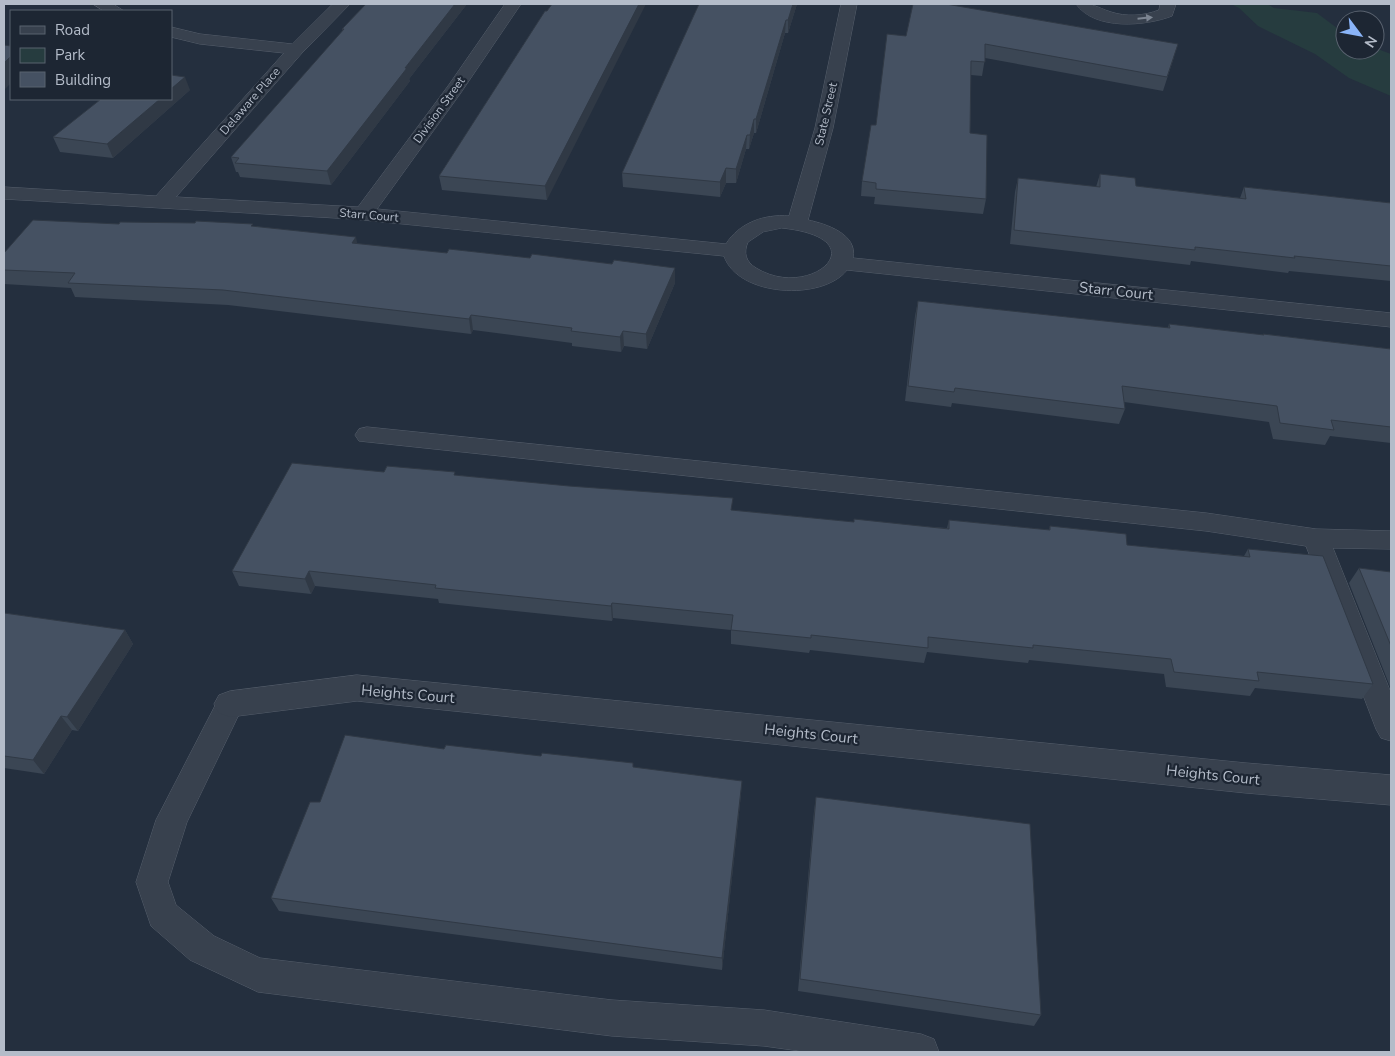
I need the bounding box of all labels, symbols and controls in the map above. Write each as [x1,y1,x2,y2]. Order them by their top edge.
legend [10,10,172,100]
north arrow [1335,10,1385,60]
one-way arrow [1137,14,1153,22]
text: Road [55,20,90,40]
text: N [1360,32,1381,51]
text: Park [55,45,85,65]
street label: Delaware Place [216,64,284,138]
text: Building [55,70,111,90]
street label: Division Street [409,73,469,146]
street label: State Street [811,80,841,147]
street label: Starr Court [339,204,400,226]
street label: Starr Court [1078,277,1155,305]
street label: Heights Court [360,680,456,708]
street label: Heights Court [763,719,859,749]
street label: Heights Court [1165,760,1261,790]

